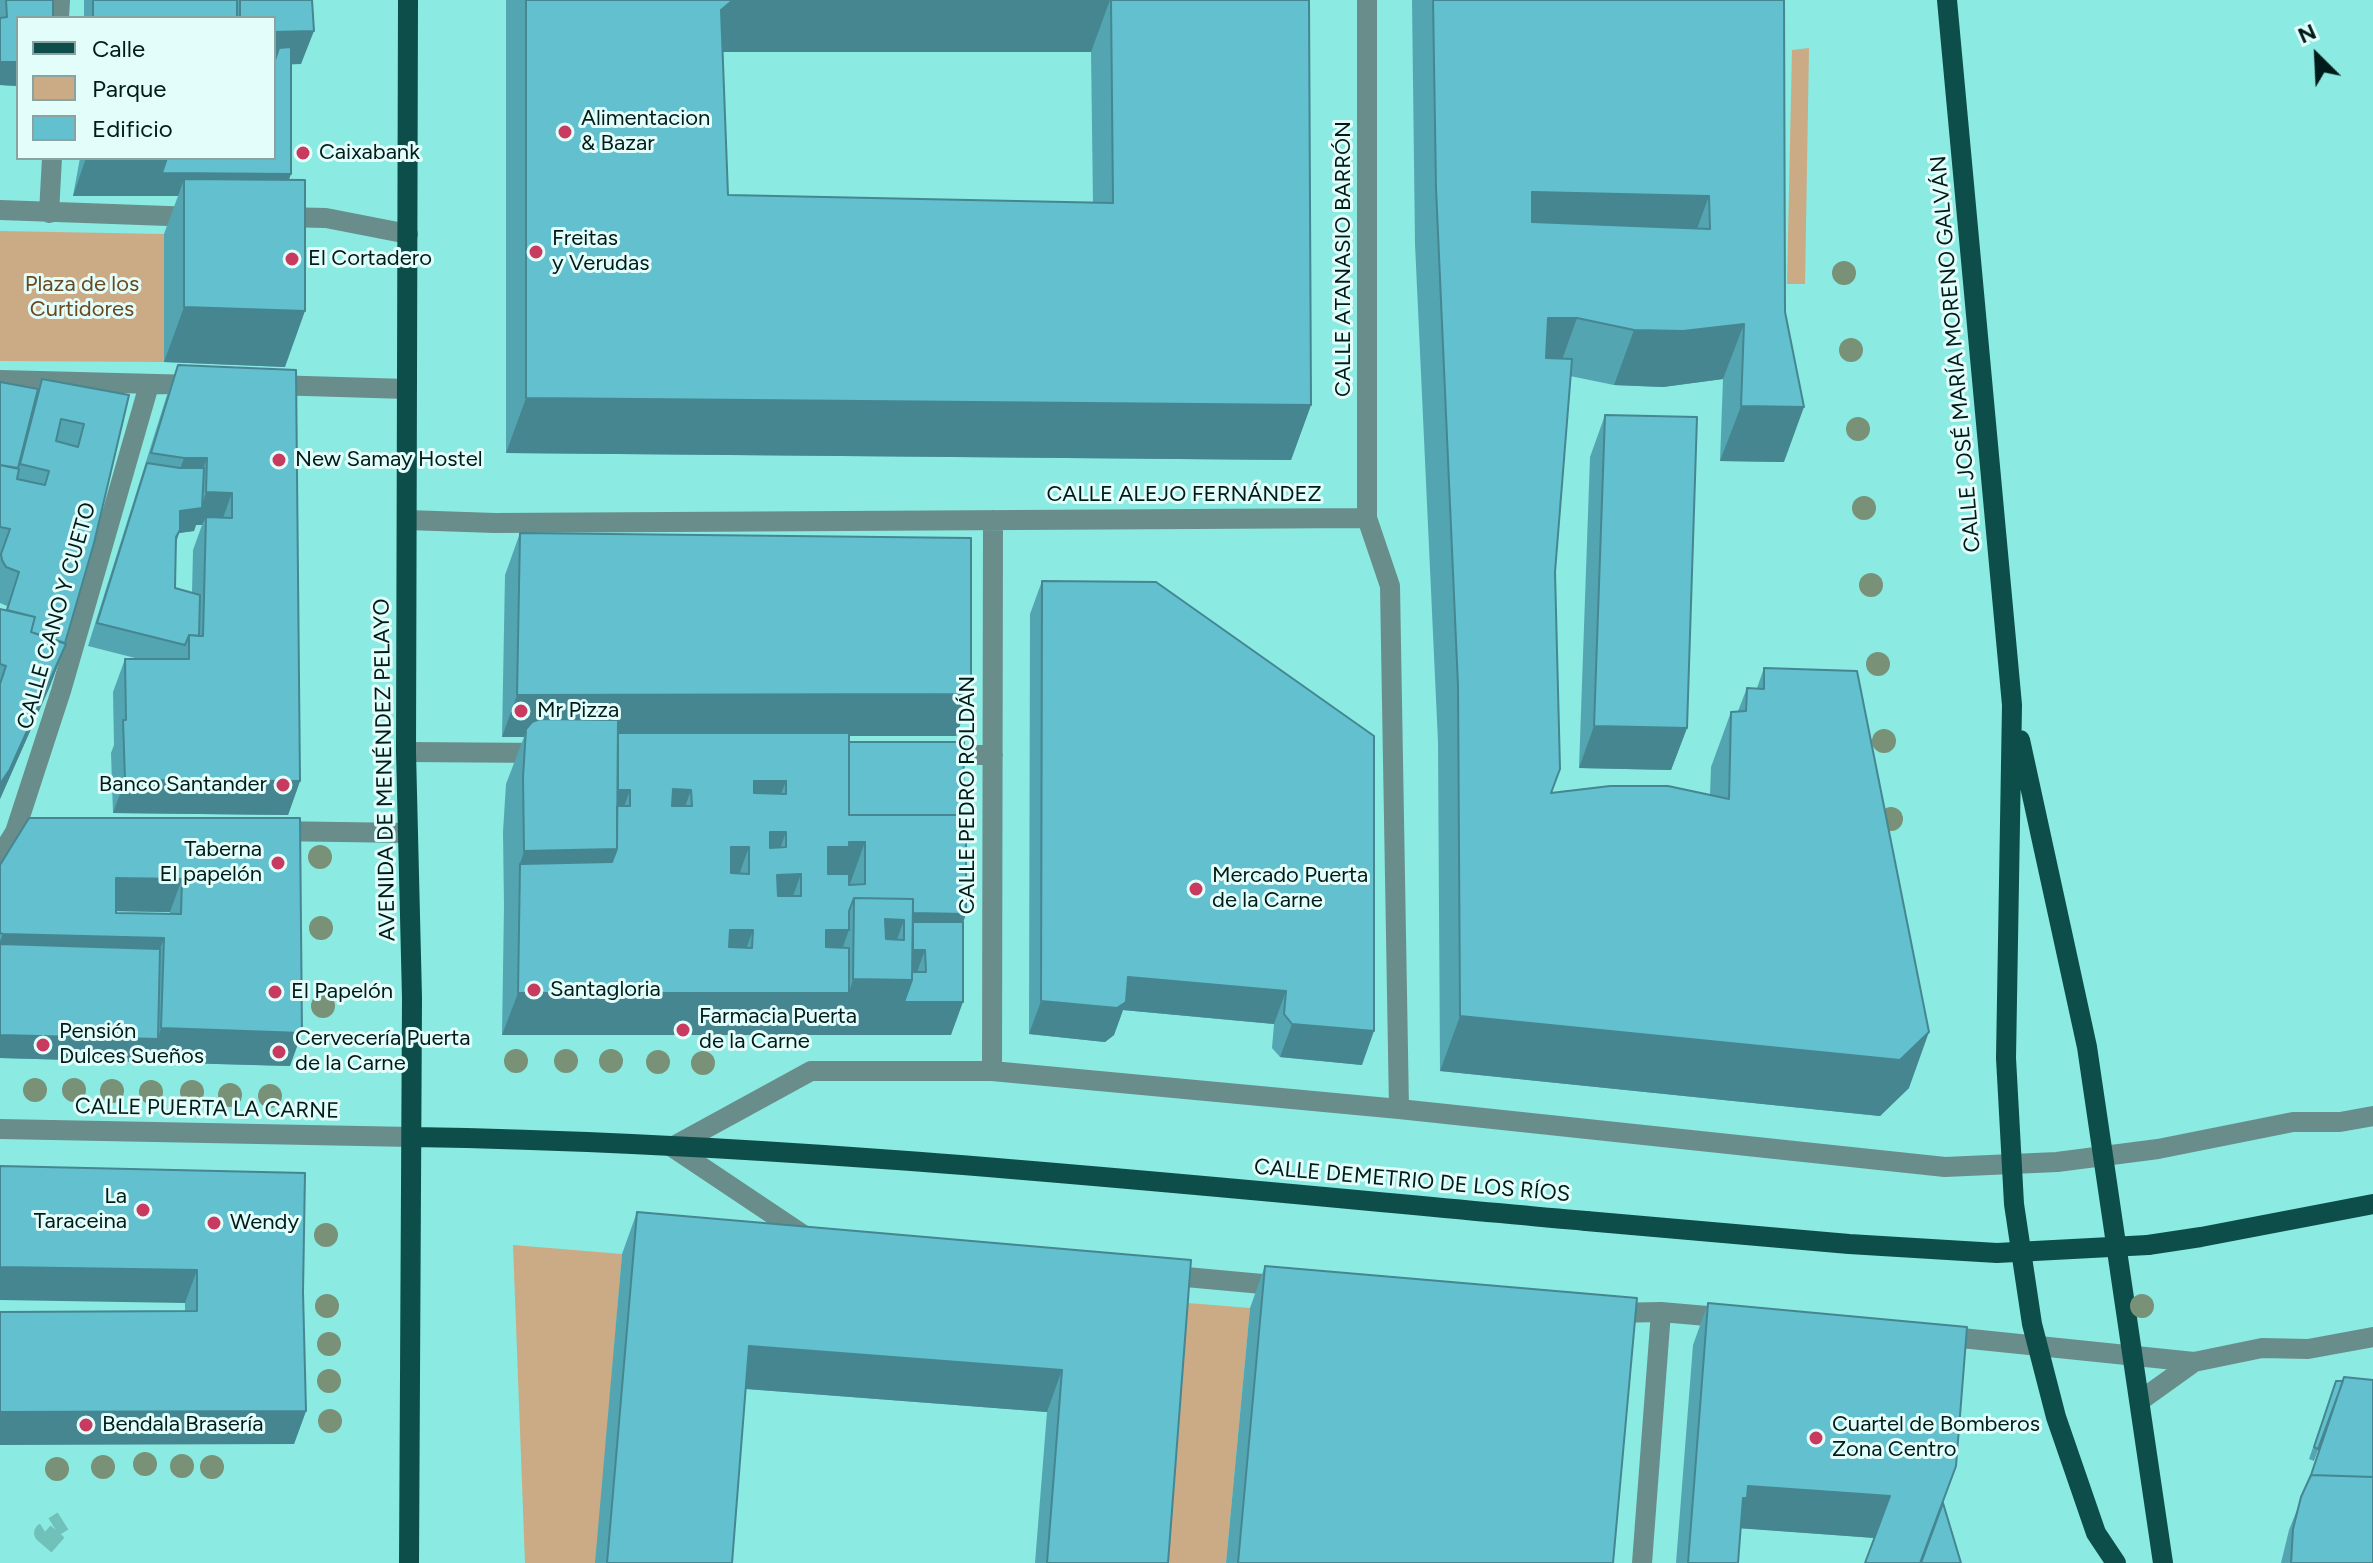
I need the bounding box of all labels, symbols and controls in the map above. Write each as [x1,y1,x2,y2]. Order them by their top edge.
legend [16,16,276,160]
north arrow [2277,16,2357,96]
text: N [2294,18,2320,49]
text: Calle [92,34,145,63]
text: Parque [92,74,166,103]
place label: Alimentacion & Bazar [581,106,710,158]
text: Edificio [92,114,173,143]
street label: CALLE ATANASIO BARRÓN [1331,121,1357,397]
marker: Alimentacion & Bazar [556,123,574,141]
place label: Caixabank [319,140,420,166]
marker: Caixabank [294,144,312,162]
street label: CALLE JOSÉ MARÍA MORENO GALVÁN [1926,155,1986,553]
place label: Freitas y Verudas [552,226,649,278]
marker: Freitas y Verudas [527,243,545,261]
place label: El Cortadero [308,246,432,272]
marker: El Cortadero [283,250,301,268]
park label: Plaza de los Curtidores [25,272,139,324]
place label: New Samay Hostel [295,447,483,473]
marker: New Samay Hostel [270,451,288,469]
street label: CALLE ALEJO FERNÁNDEZ [1046,482,1322,508]
street label: CALLE CANO Y CUETO [12,500,102,732]
street label: AVENIDA DE MENÉNDEZ PELAYO [369,598,401,942]
street label: CALLE PEDRO ROLDÁN [955,676,981,914]
place label: Mr Pizza [537,698,619,724]
marker: Mr Pizza [512,702,530,720]
place label: Banco Santander [99,772,267,798]
marker: Banco Santander [274,776,292,794]
place label: Taberna El papelón [160,837,262,888]
marker: Taberna El papelón [269,854,287,872]
place label: Mercado Puerta de la Carne [1212,863,1368,914]
marker: Mercado Puerta de la Carne [1187,880,1205,898]
place label: Santagloria [550,977,661,1003]
place label: El Papelón [291,979,393,1005]
marker: Santagloria [525,981,543,999]
marker: El Papelón [266,983,284,1001]
place label: Farmacia Puerta de la Carne [699,1004,857,1056]
place label: Pensión Dulces Sueños [59,1019,204,1070]
marker: Farmacia Puerta de la Carne [674,1021,692,1039]
place label: Cervecería Puerta de la Carne [295,1026,470,1078]
marker: Pensión Dulces Sueños [34,1036,52,1054]
marker: Cervecería Puerta de la Carne [270,1043,288,1061]
street label: CALLE PUERTA LA CARNE [75,1093,339,1125]
street label: CALLE DEMETRIO DE LOS RÍOS [1253,1154,1571,1208]
place label: La Taraceina [34,1184,127,1236]
marker: La Taraceina [134,1201,152,1219]
place label: Wendy [230,1210,299,1236]
marker: Wendy [205,1214,223,1232]
place label: Bendala Brasería [102,1412,263,1438]
place label: Cuartel de Bomberos Zona Centro [1832,1412,2040,1464]
marker: Bendala Brasería [77,1416,95,1434]
marker: Cuartel de Bomberos Zona Centro [1807,1429,1825,1447]

